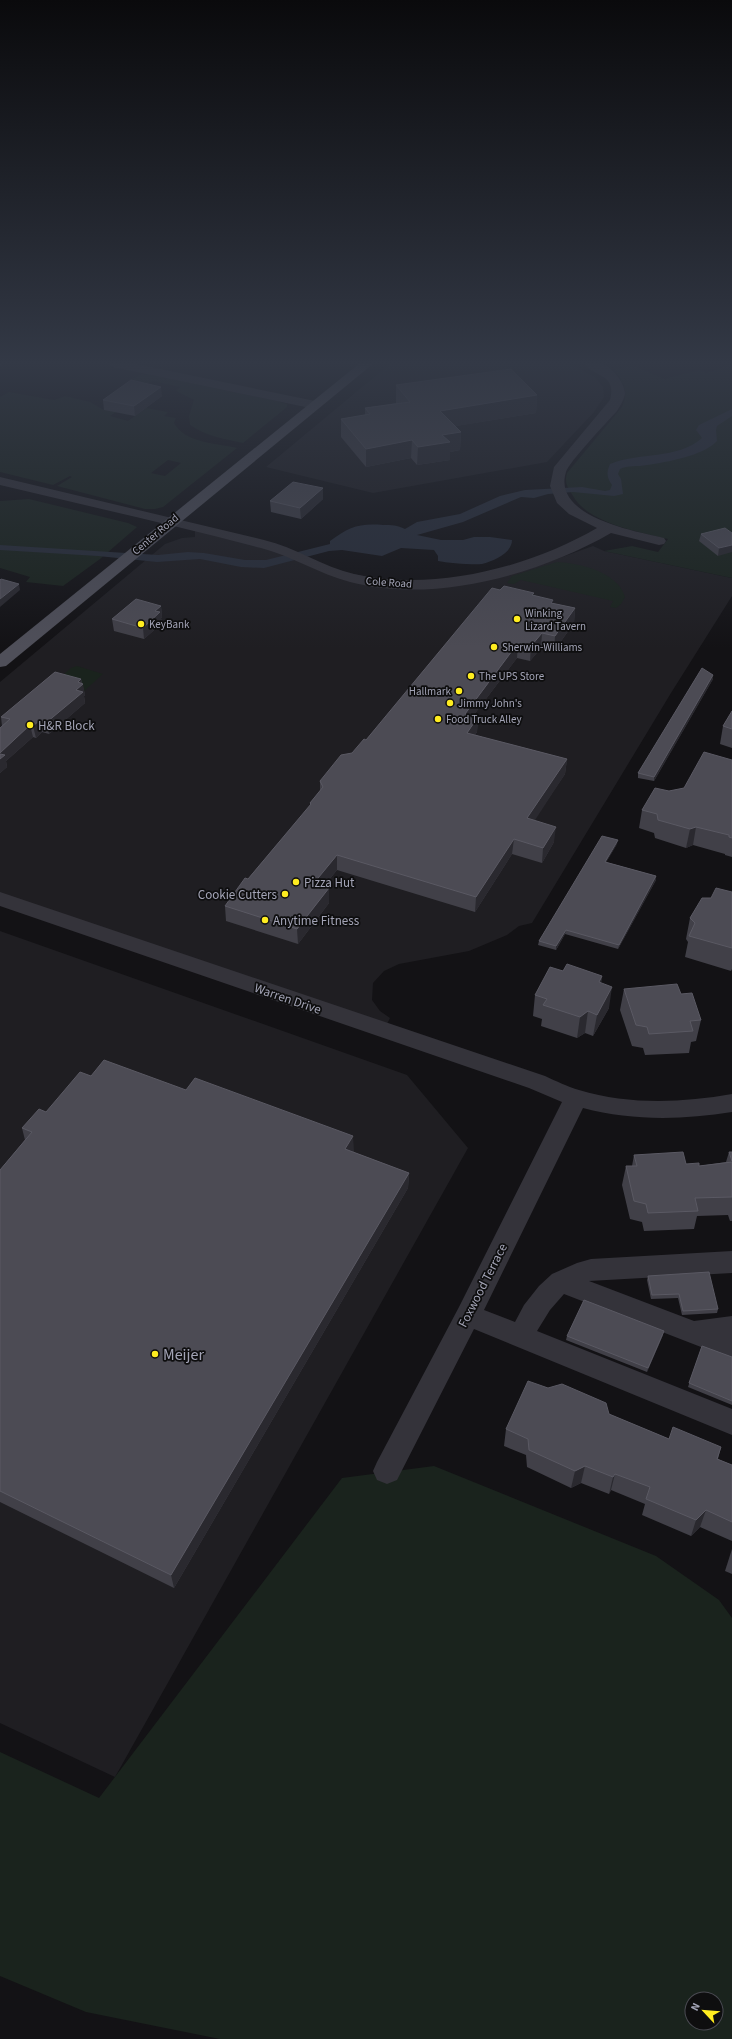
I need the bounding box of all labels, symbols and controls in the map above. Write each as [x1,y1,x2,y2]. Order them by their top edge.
street label: Center Road [129,511,182,558]
street label: Cole Road [365,573,413,592]
place label: Winking Lizard Tavern [525,606,586,634]
marker: Winking Lizard Tavern [512,614,522,624]
place label: KeyBank [149,617,190,632]
marker: KeyBank [136,619,146,629]
place label: Sherwin-Williams [502,640,583,655]
marker: Sherwin-Williams [489,642,499,652]
place label: The UPS Store [479,669,545,684]
marker: The UPS Store [466,671,476,681]
place label: Hallmark [409,684,452,699]
marker: Hallmark [454,686,464,696]
place label: Jimmy John's [458,696,522,711]
marker: Jimmy John's [445,698,455,708]
place label: Food Truck Alley [446,712,522,727]
marker: Food Truck Alley [433,714,443,724]
place label: H&R Block [38,717,95,735]
marker: H&R Block [25,720,35,730]
place label: Pizza Hut [304,874,355,892]
marker: Pizza Hut [291,877,301,887]
place label: Cookie Cutters [198,886,278,904]
marker: Cookie Cutters [280,889,290,899]
place label: Anytime Fitness [273,912,360,930]
marker: Anytime Fitness [260,915,270,925]
street label: Warren Drive [252,979,324,1019]
street label: Foxwood Terrace [454,1240,512,1331]
place label: Meijer [163,1344,204,1366]
marker: Meijer [150,1349,160,1359]
north arrow [684,1991,724,2031]
text: N [687,2000,704,2013]

